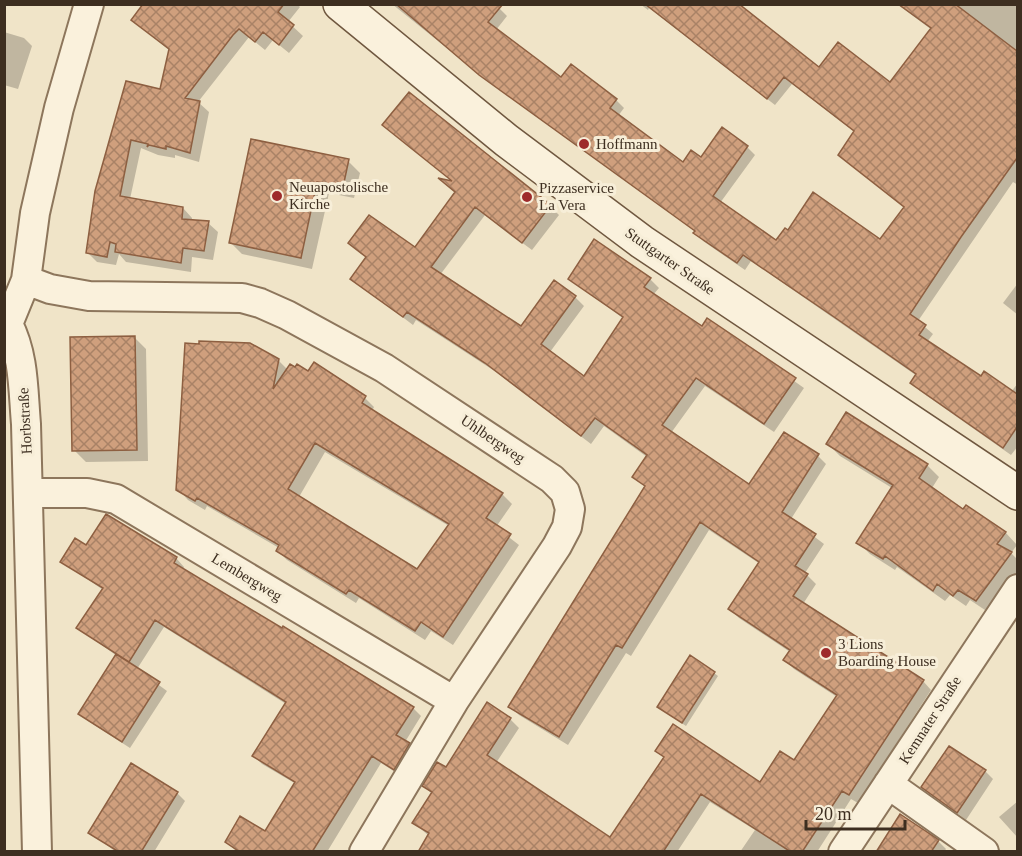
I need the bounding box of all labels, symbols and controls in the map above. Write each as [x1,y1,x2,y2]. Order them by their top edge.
place label: Hoffmann [596,136,658,152]
marker: Hoffmann [577,137,591,151]
place label: Neuapostolische Kirche [289,179,388,212]
place label: Pizzaservice La Vera [539,180,614,213]
marker: Neuapostolische Kirche [270,189,284,203]
marker: Pizzaservice La Vera [520,190,534,204]
street label: Stuttgarter Straße [622,224,718,298]
street label: Horbstraße [15,387,35,455]
street label: Uhlbergweg [458,412,529,467]
street label: Lembergweg [209,550,285,604]
place label: 3 Lions Boarding House [838,636,936,669]
marker: 3 Lions Boarding House [819,646,833,660]
street label: Kemnater Straße [896,673,964,767]
scale bar [806,793,905,831]
text: 20 m [815,804,852,824]

